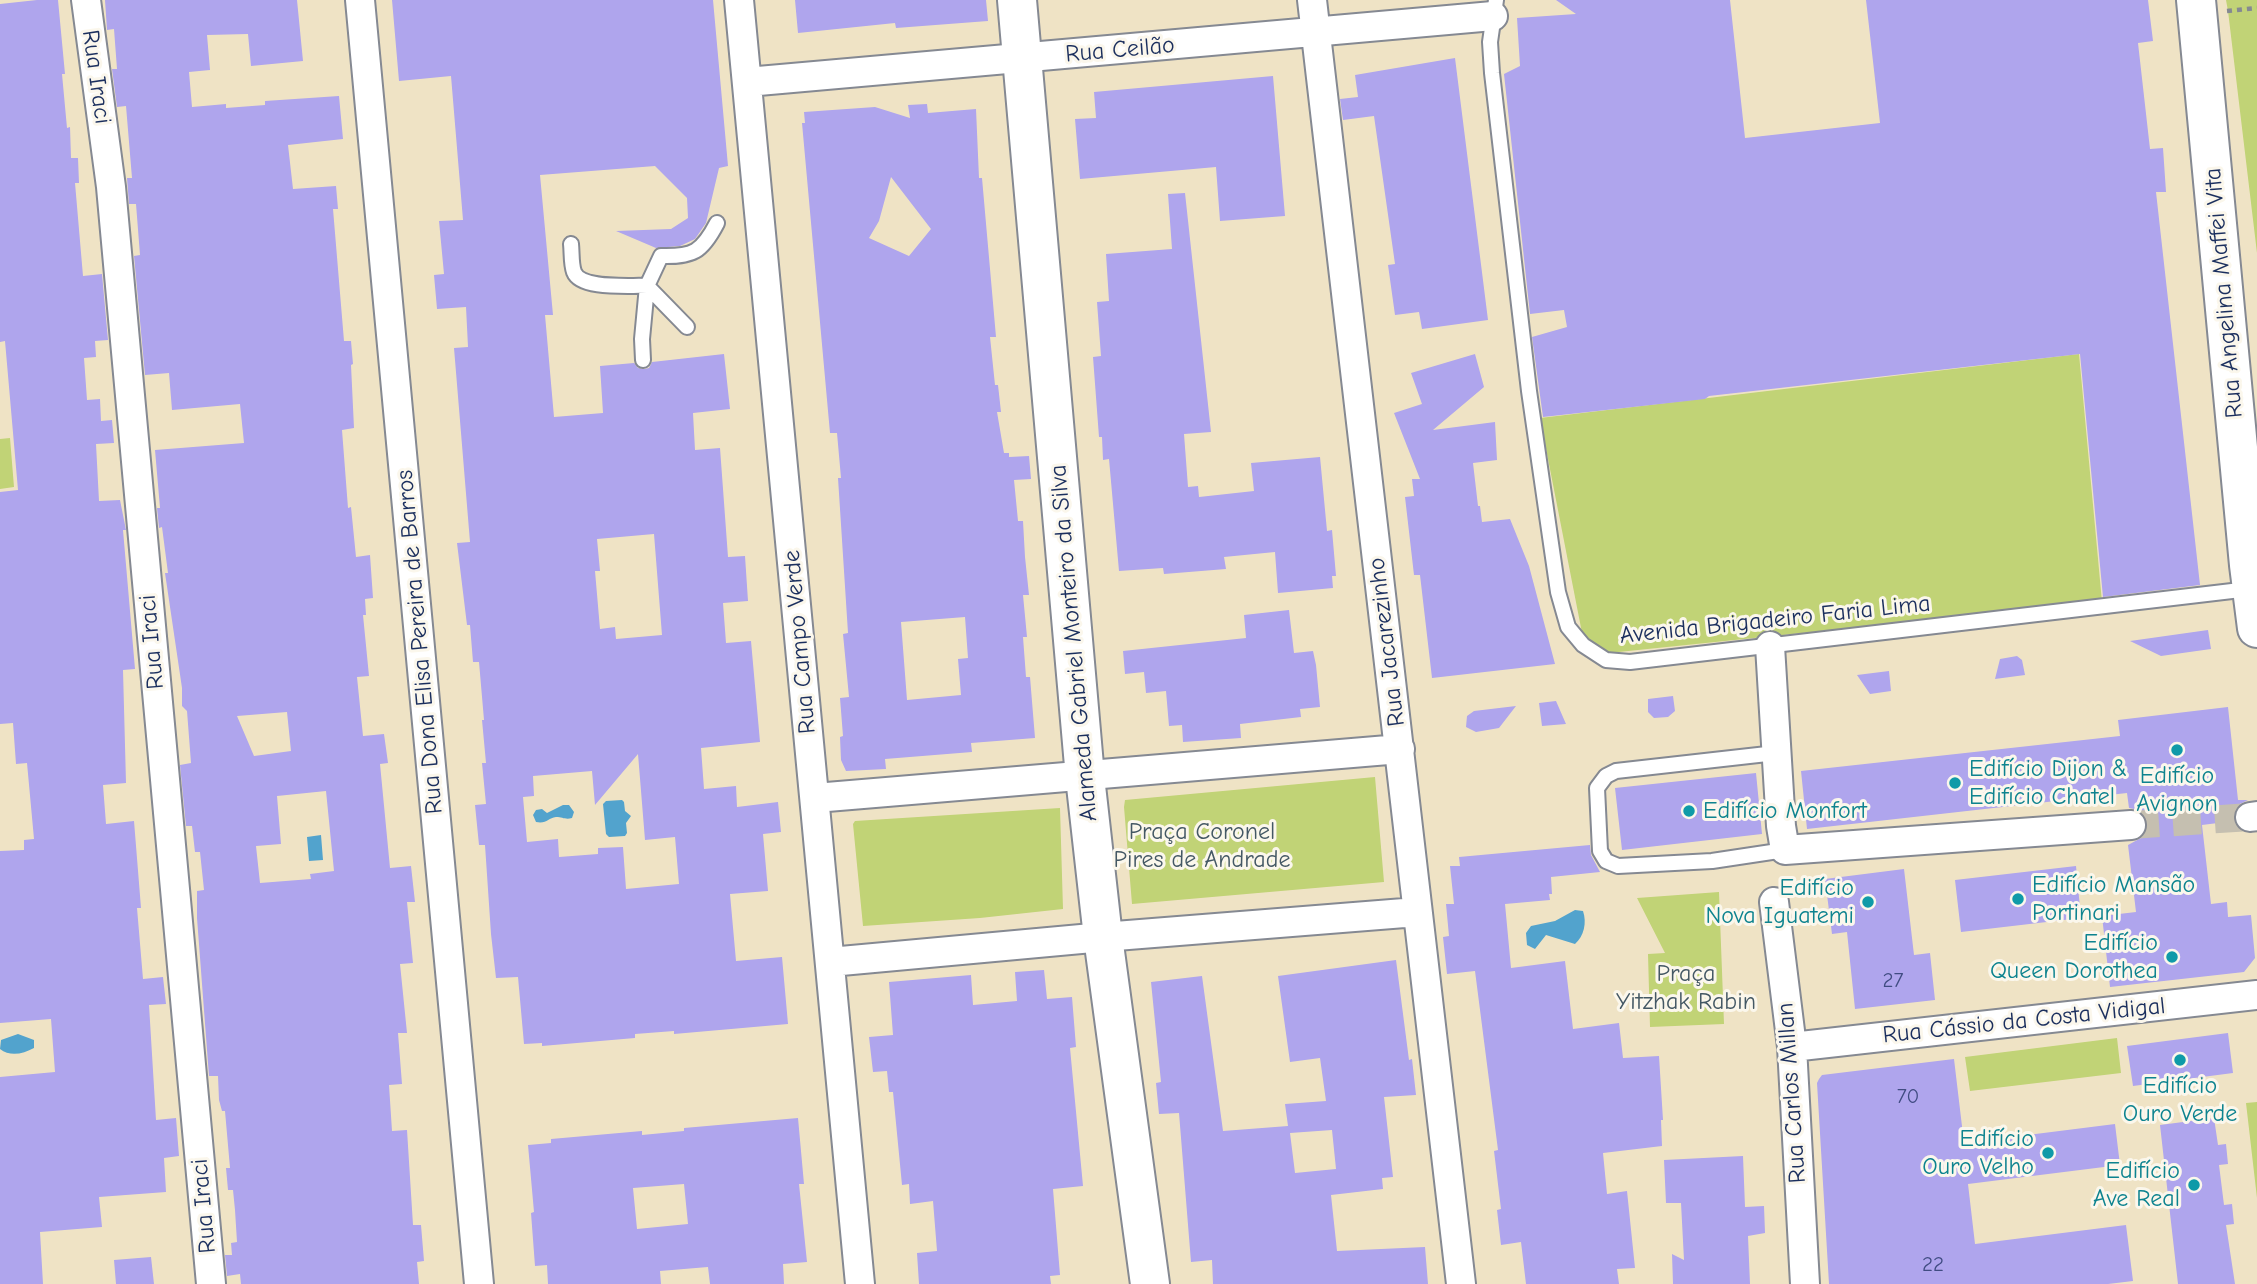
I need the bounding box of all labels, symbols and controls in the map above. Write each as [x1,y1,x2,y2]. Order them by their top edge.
street label: Rua Iraci [75,28,117,126]
street label: Rua Ceilão [1064,31,1176,69]
street label: Rua Angelina Maffei Vita [2199,167,2249,419]
street label: Alameda Gabriel Monteiro da Silva [1044,464,1104,822]
street label: Rua Dona Elisa Pereira de Barros [391,469,449,815]
street label: Rua Campo Verde [778,549,822,735]
street label: Rua Jacarezinho [1362,556,1412,728]
street label: Avenida Brigadeiro Faria Lima [1618,589,1932,651]
street label: Rua Iraci [134,594,170,690]
marker: Edifício Avignon [2169,742,2185,758]
place label: Edifício Dijon & Edifício Chatel [1969,755,2127,811]
place label: Edifício Avignon [2136,762,2218,818]
marker: Edifício Dijon & Edifício Chatel [1947,775,1963,791]
place label: Edifício Monfort [1703,797,1867,825]
marker: Edifício Monfort [1681,803,1697,819]
park label: Praça Coronel Pires de Andrade [1114,818,1290,874]
place label: Edifício Mansão Portinari [2032,871,2195,927]
place label: Edifício Nova Iguatemi [1706,874,1854,930]
marker: Edifício Mansão Portinari [2010,891,2026,907]
marker: Edifício Nova Iguatemi [1860,894,1876,910]
place label: Edifício Queen Dorothea [1990,929,2158,985]
marker: Edifício Queen Dorothea [2164,949,2180,965]
park label: Praça Yitzhak Rabin [1616,960,1756,1016]
house number: 27 [1883,968,1903,994]
street label: Rua Cássio da Costa Vidigal [1881,992,2167,1050]
street label: Rua Carlos Millan [1771,1002,1813,1184]
marker: Edifício Ouro Verde [2172,1052,2188,1068]
place label: Edifício Ouro Verde [2123,1072,2237,1128]
house number: 70 [1897,1084,1919,1110]
place label: Edifício Ouro Velho [1922,1125,2034,1181]
marker: Edifício Ouro Velho [2040,1145,2056,1161]
place label: Edifício Ave Real [2093,1157,2180,1213]
street label: Rua Iraci [186,1158,222,1254]
marker: Edifício Ave Real [2186,1177,2202,1193]
house number: 22 [1922,1252,1944,1278]

